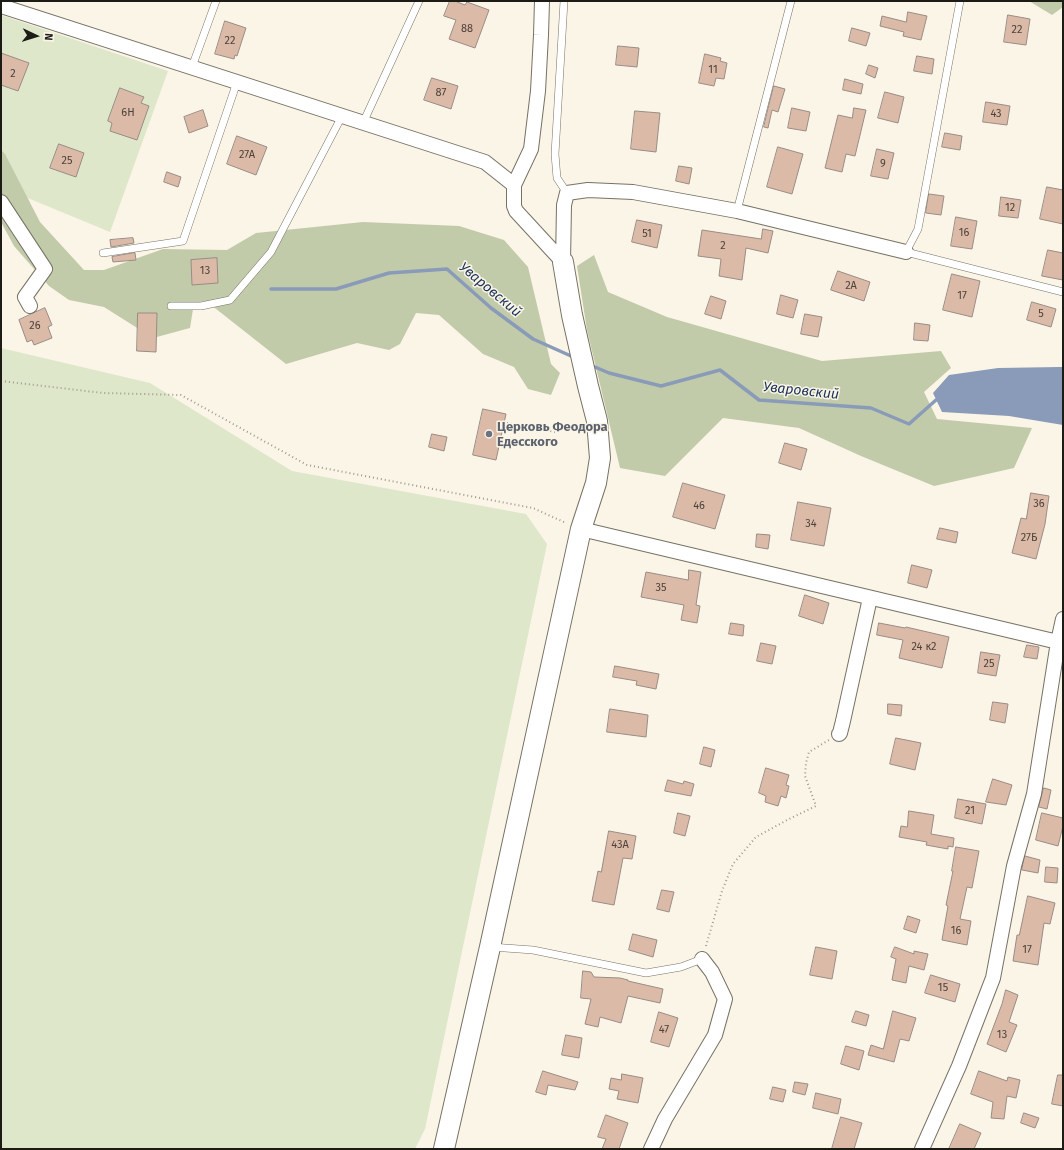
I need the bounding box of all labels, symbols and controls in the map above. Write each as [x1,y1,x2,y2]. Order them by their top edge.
north arrow [16,16,56,56]
house number: 88 [461,22,473,36]
house number: 22 [1012,23,1022,37]
text: N [42,33,55,41]
house number: 22 [225,34,235,48]
house number: 11 [708,63,718,77]
house number: 2 [10,67,16,81]
house number: 87 [436,86,446,100]
house number: 6Н [121,106,135,120]
house number: 43 [990,107,1002,121]
house number: 27А [239,148,255,162]
house number: 25 [62,154,72,168]
house number: 9 [880,157,886,171]
house number: 12 [1005,201,1015,215]
house number: 16 [959,226,969,240]
house number: 51 [642,227,652,241]
house number: 2 [720,239,726,253]
water label: Уваровский [455,259,525,321]
house number: 13 [200,264,210,278]
house number: 2А [845,279,857,293]
house number: 17 [957,289,967,303]
house number: 5 [1038,307,1044,321]
house number: 26 [29,319,41,333]
water label: Уваровский [762,379,840,403]
place label: Церковь Феодора Едесского [497,419,608,450]
marker: Церковь Феодора Едесского [484,429,494,439]
house number: 36 [1033,497,1045,511]
house number: 46 [693,499,705,513]
house number: 34 [805,517,817,531]
house number: 27Б [1021,531,1037,545]
house number: 35 [656,581,666,595]
house number: 24 к2 [911,640,937,654]
house number: 25 [984,657,994,671]
house number: 21 [965,804,975,818]
house number: 43А [611,838,629,852]
house number: 16 [951,924,961,938]
house number: 17 [1022,943,1032,957]
house number: 15 [938,981,948,995]
house number: 47 [659,1023,669,1037]
house number: 13 [997,1028,1007,1042]

